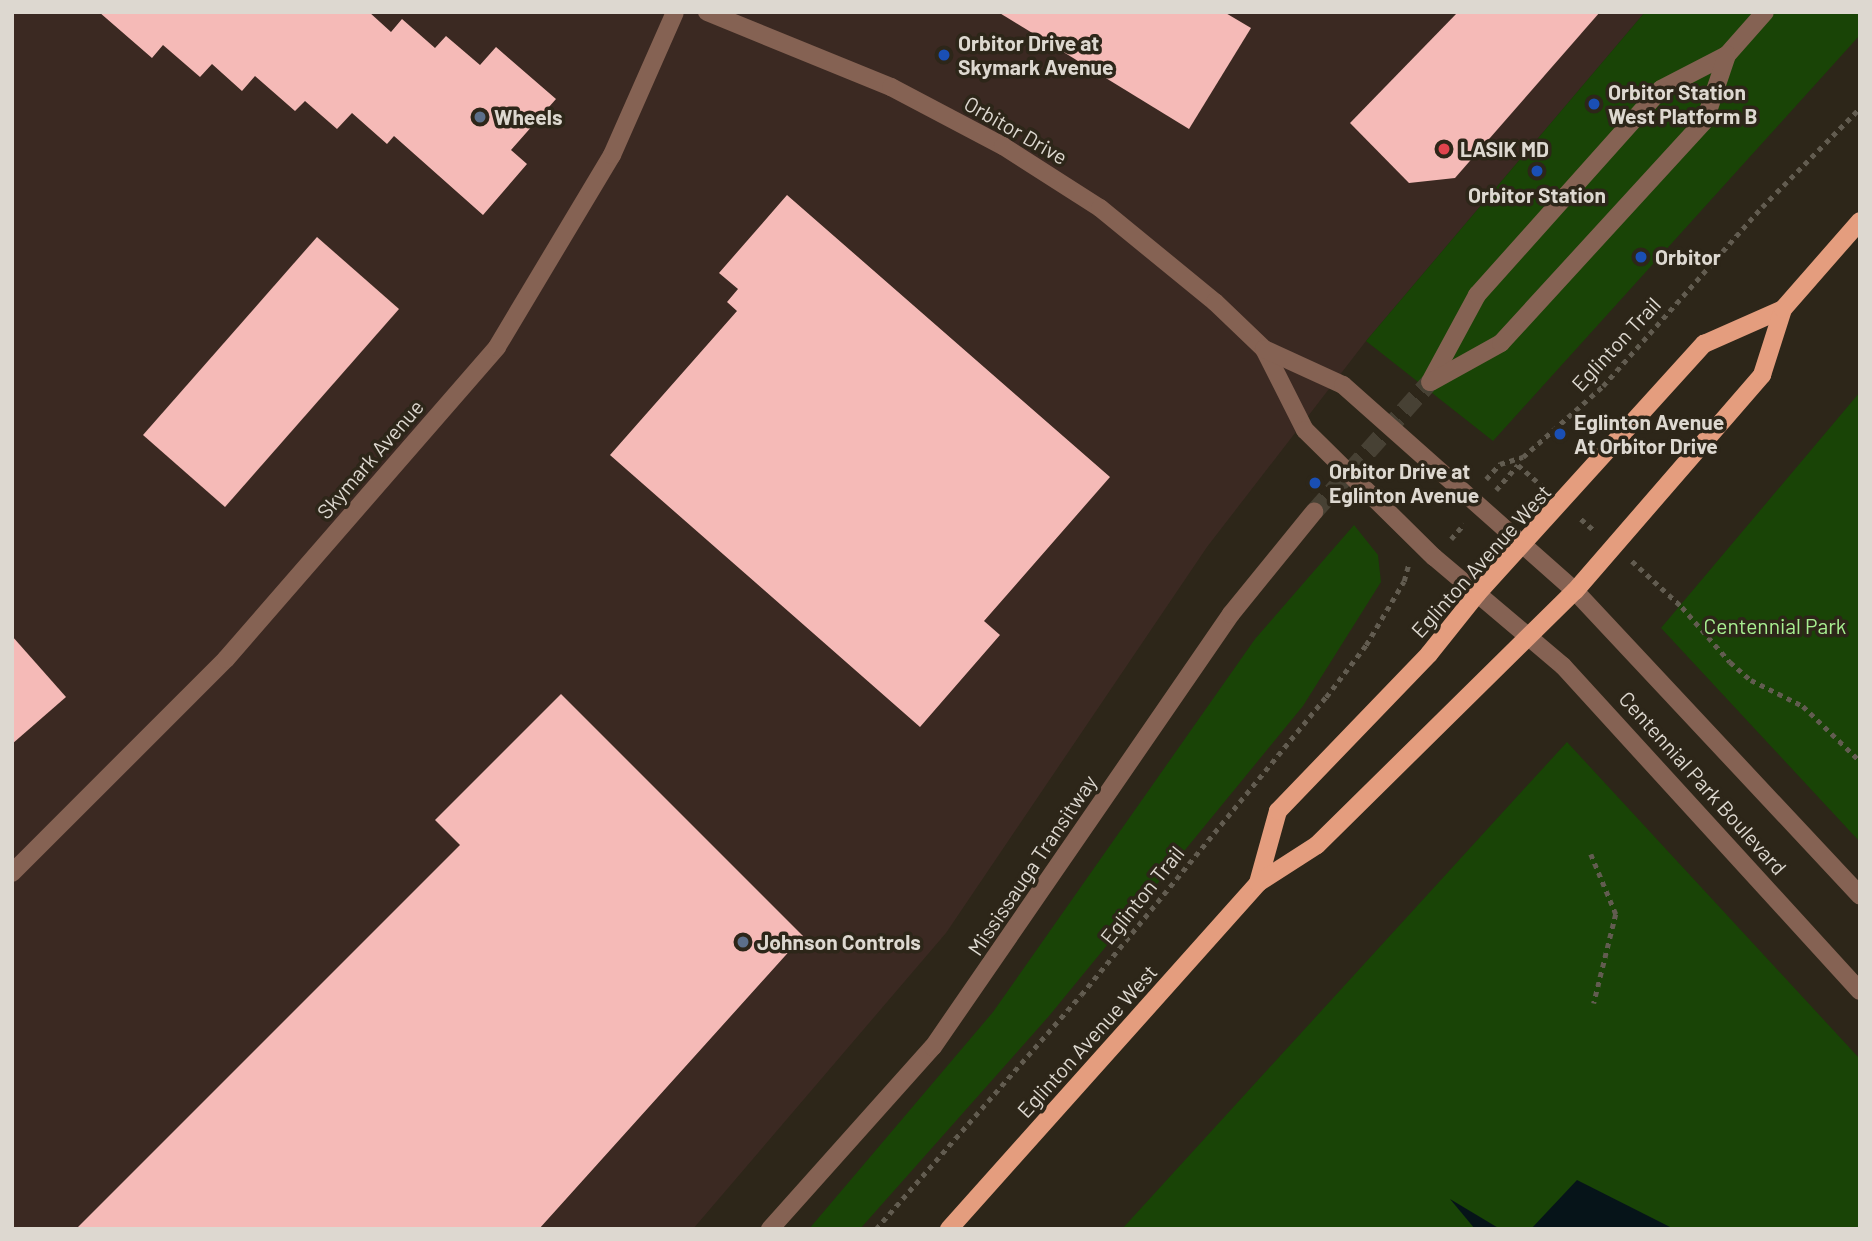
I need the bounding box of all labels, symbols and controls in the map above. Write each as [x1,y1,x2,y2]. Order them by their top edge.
place label: Orbitor Drive at Skymark Avenue [958,30,1113,80]
marker: Orbitor Drive at Skymark Avenue [936,47,952,63]
place label: Orbitor Station West Platform B [1608,79,1758,129]
street label: Orbitor Drive [960,90,1072,170]
marker: Orbitor Station West Platform B [1586,96,1602,112]
place label: Wheels [494,104,562,130]
marker: Wheels [472,109,488,125]
place label: LASIK MD [1460,136,1549,162]
marker: LASIK MD [1434,139,1454,159]
marker: Orbitor Station [1529,163,1545,179]
place label: Orbitor Station [1468,182,1606,208]
place label: Orbitor [1655,244,1721,270]
marker: Orbitor [1633,249,1649,265]
street label: Eglinton Trail [1566,292,1666,396]
street label: Skymark Avenue [311,394,429,524]
place label: Eglinton Avenue At Orbitor Drive [1574,409,1724,459]
marker: Eglinton Avenue At Orbitor Drive [1552,426,1568,442]
place label: Orbitor Drive at Eglinton Avenue [1329,458,1479,508]
marker: Orbitor Drive at Eglinton Avenue [1307,475,1323,491]
street label: Eglinton Avenue West [1406,479,1556,643]
park label: Centennial Park [1704,613,1846,639]
street label: Centennial Park Boulevard [1614,686,1792,880]
street label: Mississauga Transitway [962,770,1102,960]
street label: Eglinton Trail [1095,841,1189,949]
place label: Johnson Controls [757,929,921,955]
marker: Johnson Controls [735,934,751,950]
street label: Eglinton Avenue West [1012,959,1162,1123]

